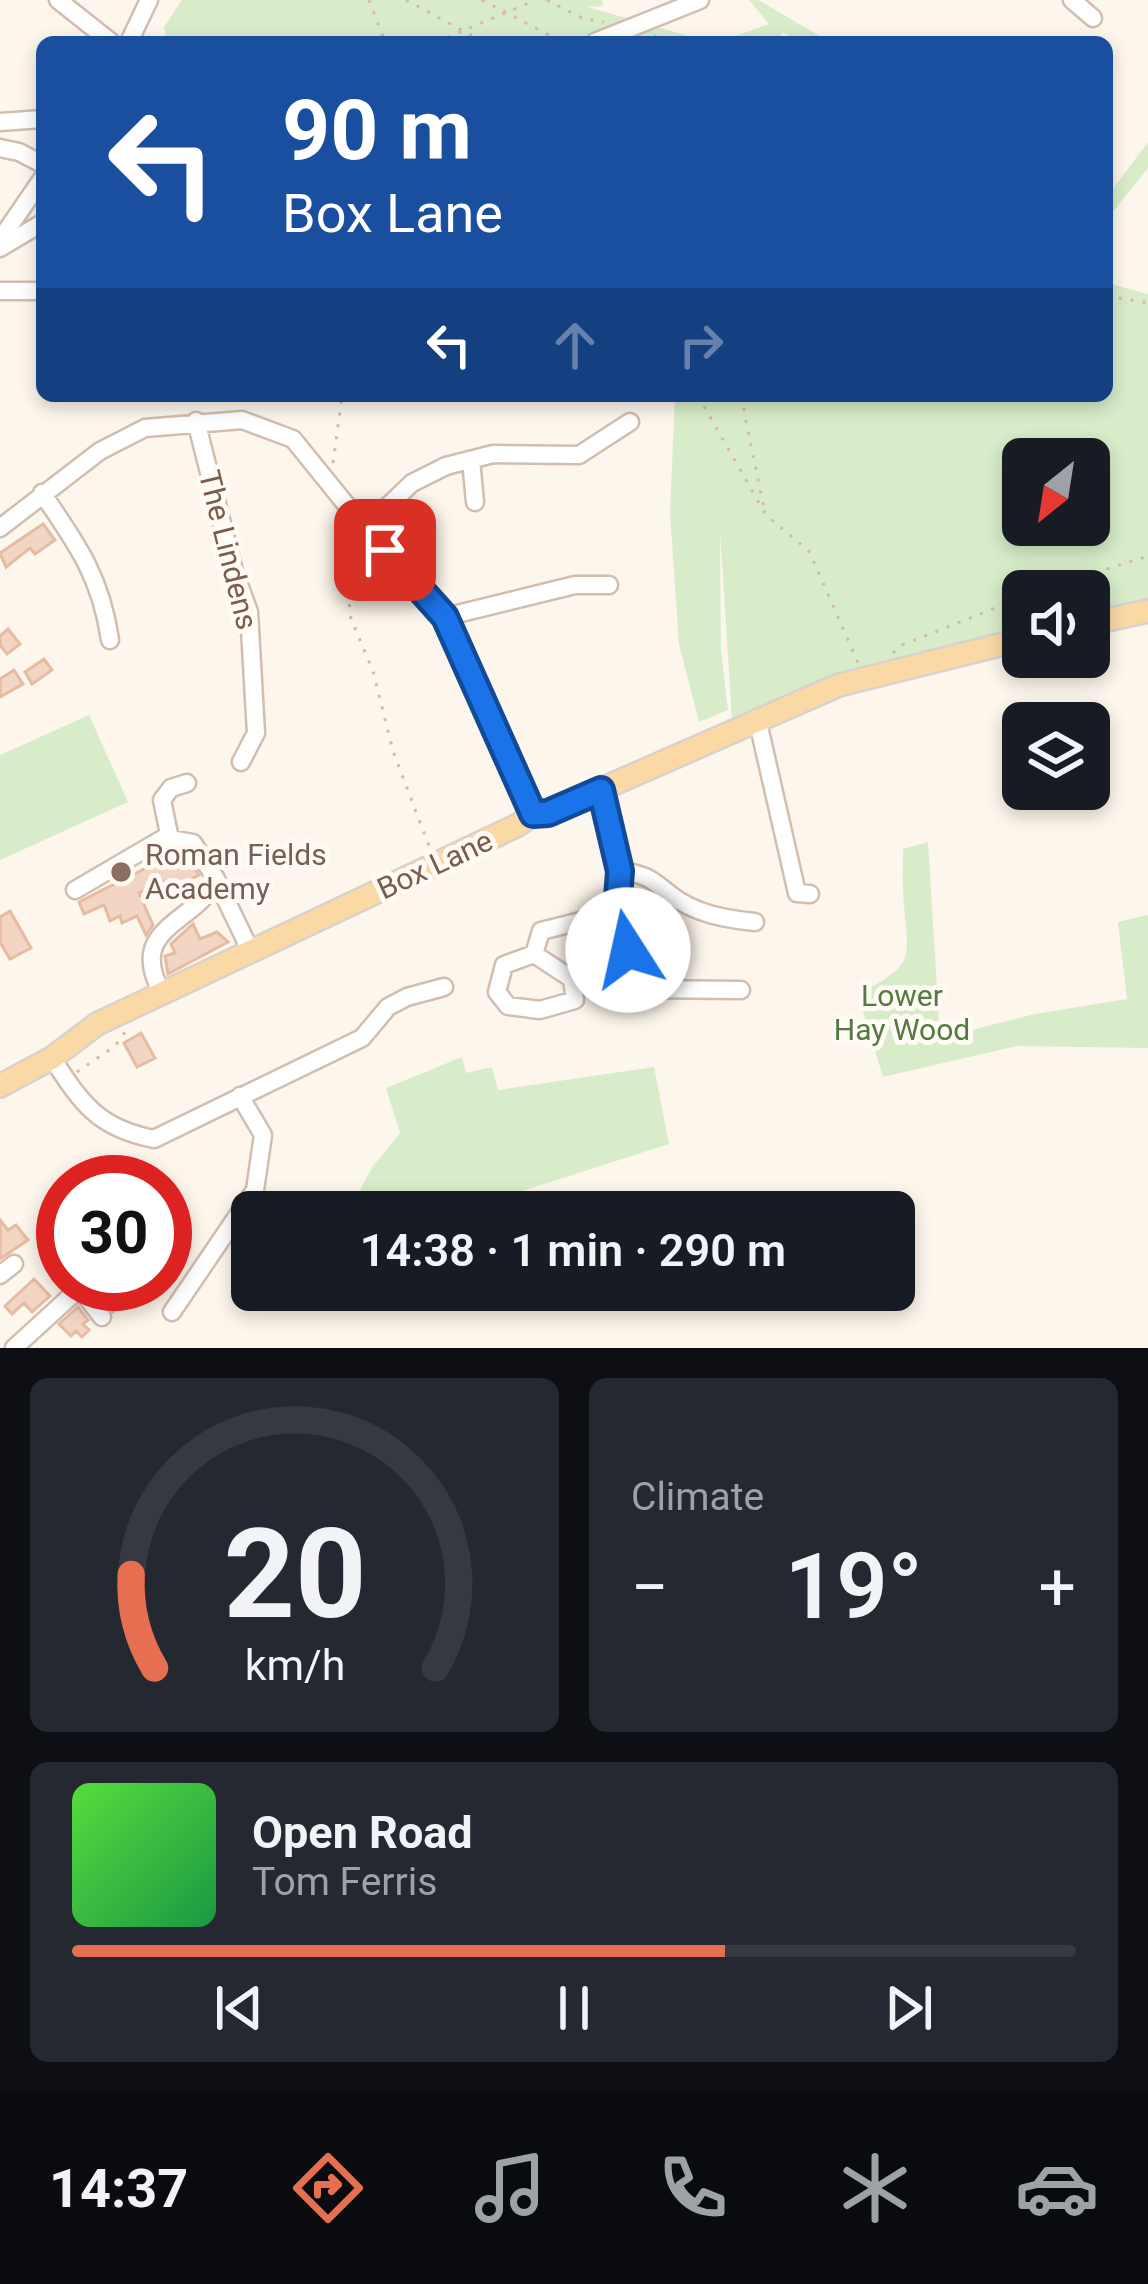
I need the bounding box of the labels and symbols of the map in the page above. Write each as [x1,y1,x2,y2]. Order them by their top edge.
north arrow [1002,438,1110,546]
street label: The Lindens [192,467,265,633]
pin [334,499,436,601]
street label: Box Lane [372,823,498,906]
place label: Roman Fields Academy [145,837,327,906]
marker: Roman Fields Academy [108,859,134,885]
position arrow [565,887,691,1013]
park label: Lower Hay Wood [834,978,970,1047]
speed limit sign: 30 [36,1155,192,1311]

